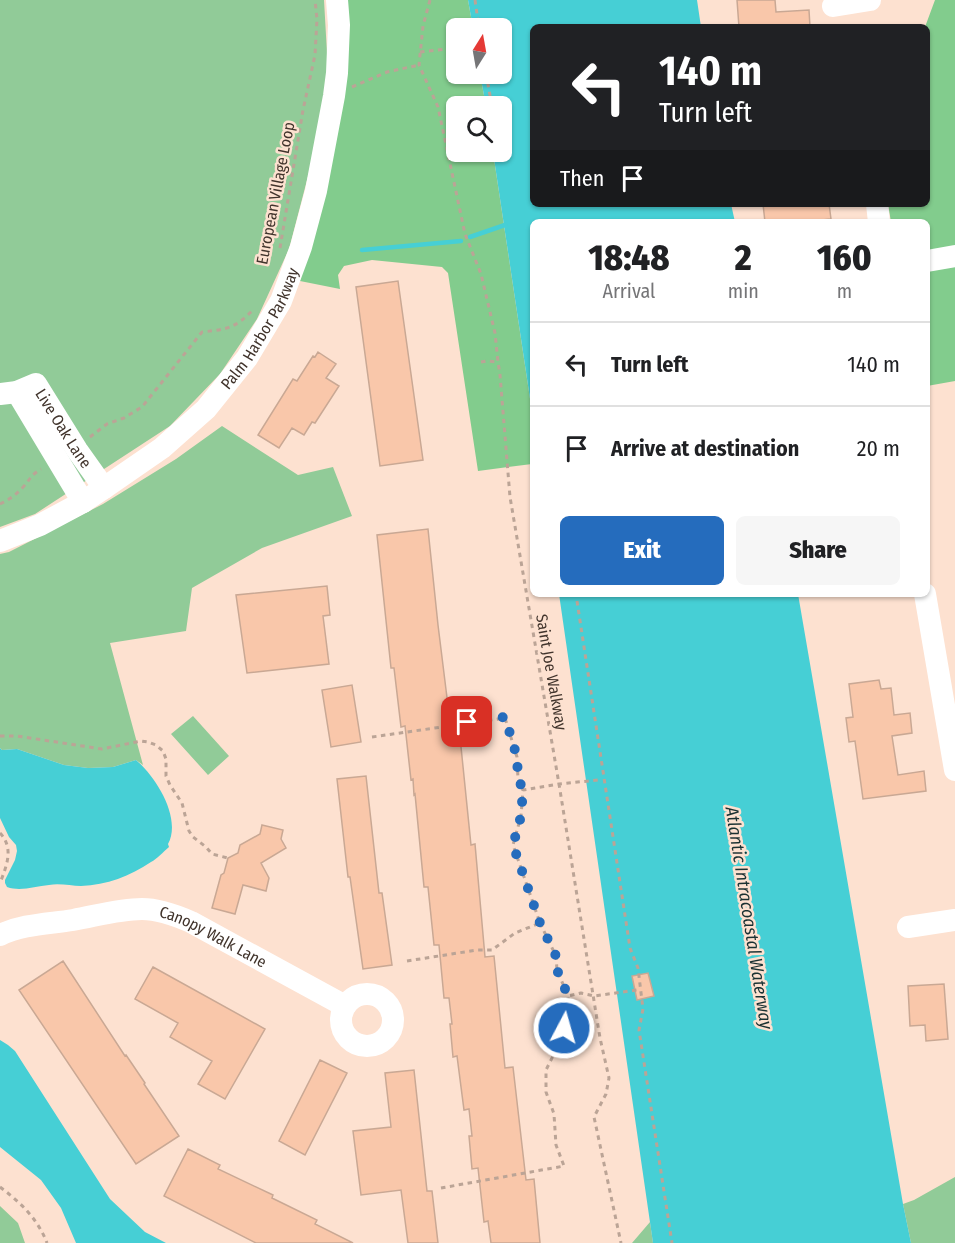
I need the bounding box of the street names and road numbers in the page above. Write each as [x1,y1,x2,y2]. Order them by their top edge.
street label: European Village Loop [252,120,299,266]
street label: Palm Harbor Parkway [217,264,303,393]
street label: Live Oak Lane [31,385,96,472]
street label: Saint Joe Walkway [532,613,571,732]
street label: Canopy Walk Lane [158,902,270,972]

